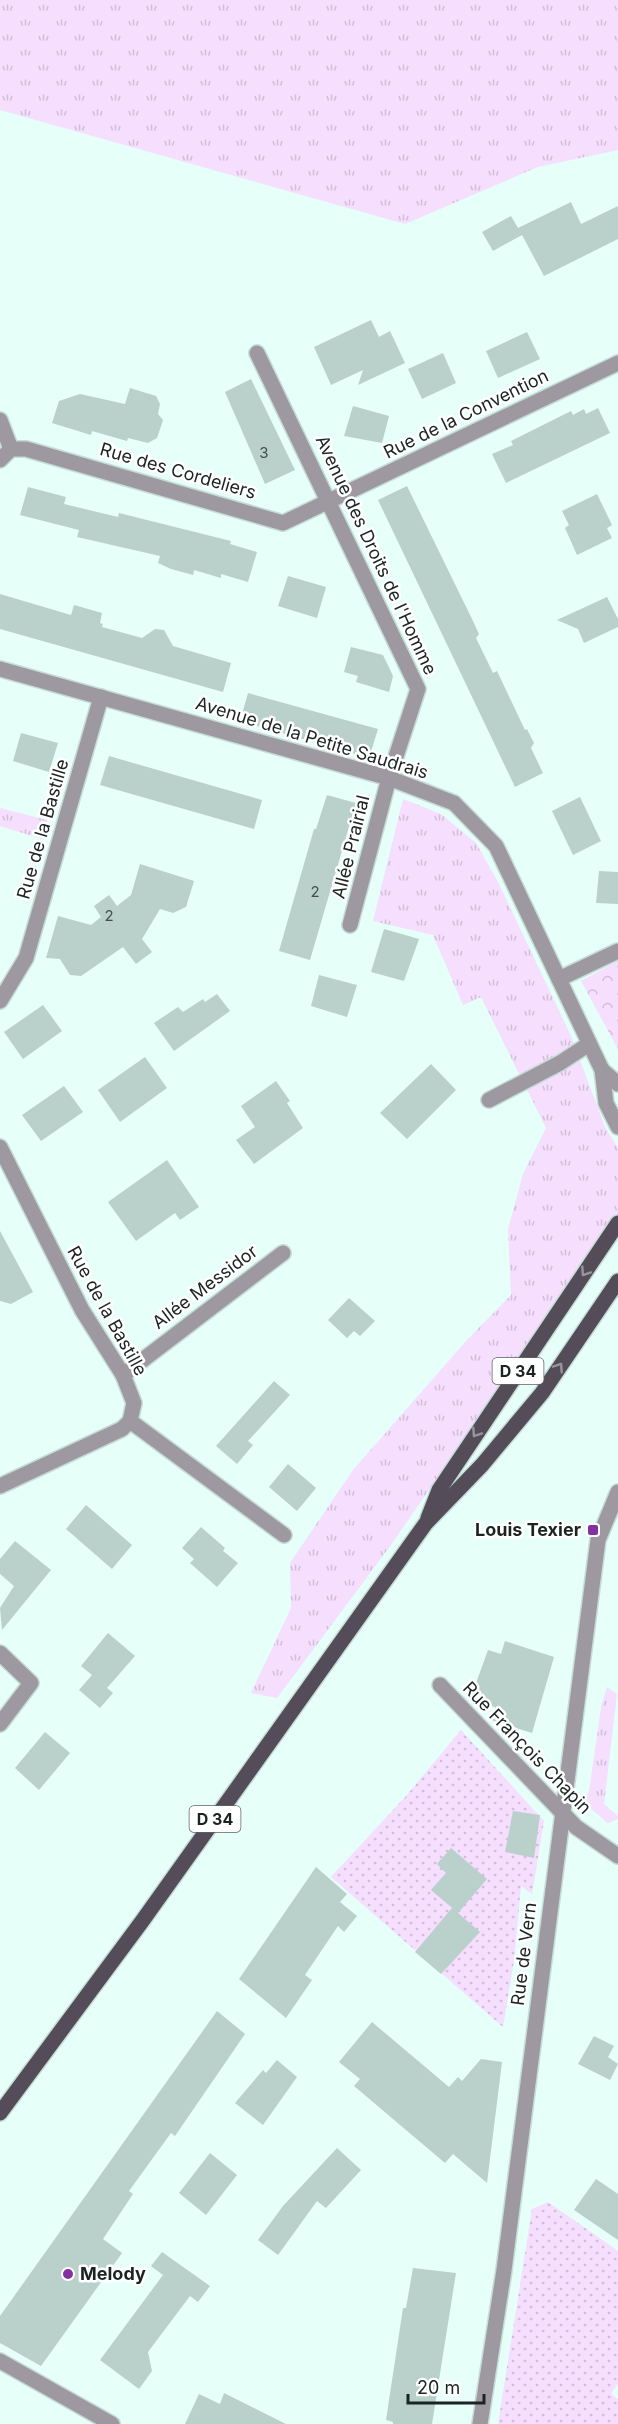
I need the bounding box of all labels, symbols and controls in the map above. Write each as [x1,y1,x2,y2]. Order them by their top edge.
street label: Rue de la Convention [380,364,552,463]
street label: Avenue des Droits de l'Homme [312,432,441,678]
street label: Rue des Cordeliers [98,438,259,503]
house number: 3 [259,443,269,462]
street label: Avenue de la Petite Saudrais [193,692,431,783]
street label: Rue de la Bastille [12,756,73,901]
street label: Allée Prairial [328,793,374,901]
house number: 2 [310,882,320,901]
house number: 2 [104,906,114,925]
street label: Allée Messidor [148,1240,261,1333]
street label: Rue de la Bastille [63,1242,152,1379]
one-way arrow [581,1265,592,1276]
road number: D 34 [492,1358,544,1384]
one-way arrow [552,1363,563,1374]
one-way arrow [472,1427,483,1438]
place label: Louis Texier [475,1519,581,1540]
marker: Louis Texier [586,1523,600,1537]
street label: Rue François Chapin [459,1677,596,1818]
road number: D 34 [190,1806,240,1832]
street label: Rue de Vern [507,1901,540,2007]
place label: Melody [80,2263,146,2284]
marker: Melody [61,2267,75,2281]
scale bar [408,2367,484,2405]
text: 20 m [417,2377,460,2398]

